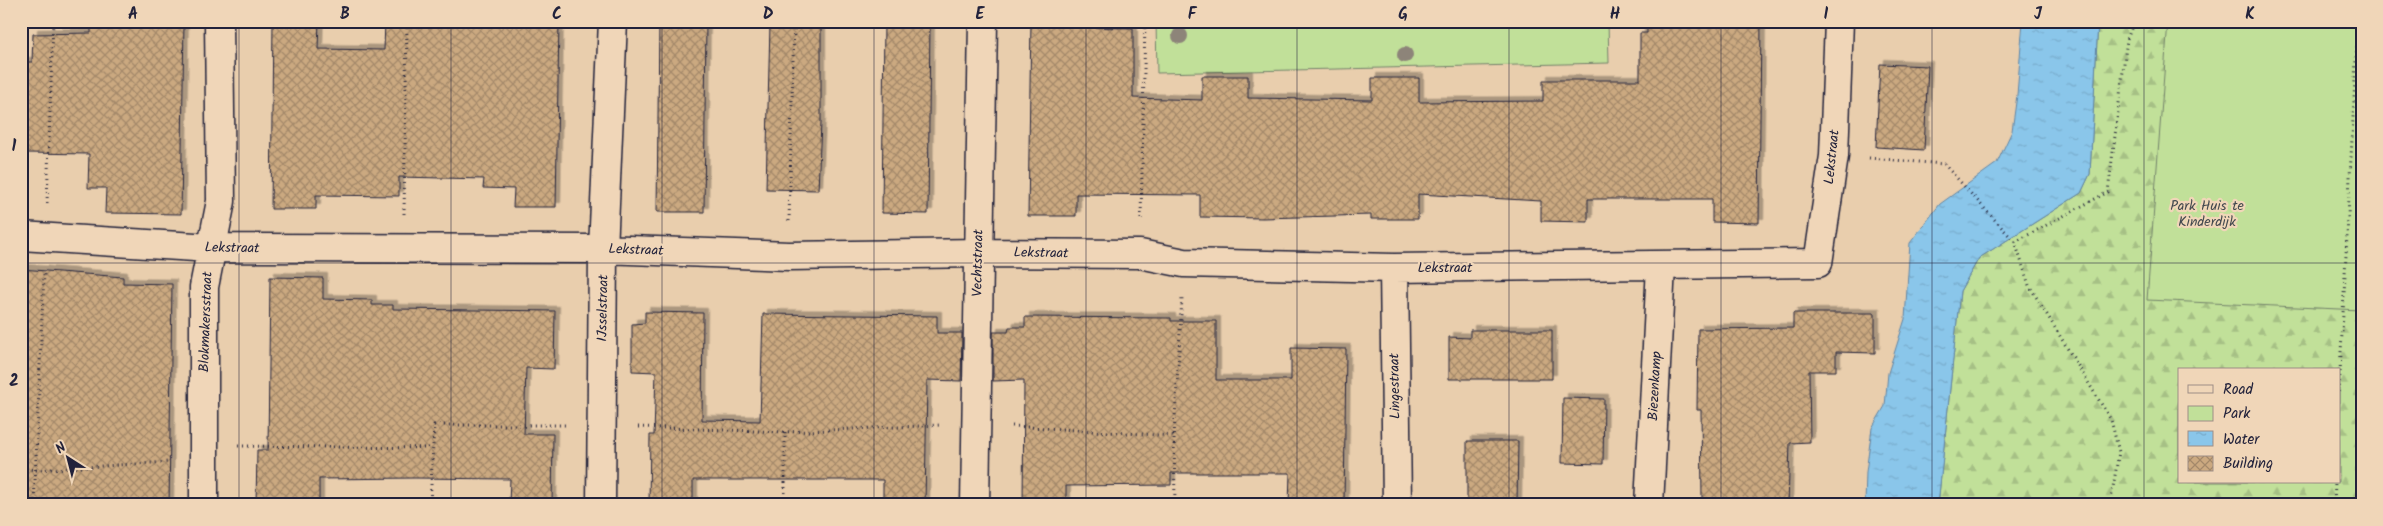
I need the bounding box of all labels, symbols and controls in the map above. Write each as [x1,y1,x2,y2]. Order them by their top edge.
text: A [128,2,138,27]
text: B [340,2,350,27]
text: C [552,2,562,27]
text: D [763,2,774,27]
text: E [976,2,986,27]
text: F [1188,2,1198,27]
text: G [1398,2,1408,27]
text: H [1610,2,1620,27]
text: I [1824,2,1829,27]
text: J [2034,2,2043,27]
text: K [2245,2,2255,27]
street label: Lekstraat [1818,128,1846,186]
text: 1 [12,134,17,159]
park label: Park Huis te Kinderdijk [2170,195,2245,233]
street label: Vechtstraat [966,228,990,297]
street label: Lekstraat [204,237,260,259]
street label: Lekstraat [608,238,664,262]
street label: Lekstraat [1013,242,1069,264]
street label: Lekstraat [1417,257,1473,279]
street label: Blokmakersstraat [193,271,219,373]
street label: IJsselstraat [591,274,615,342]
street label: Biezenkamp [1642,350,1668,421]
street label: Lingestraat [1383,352,1407,419]
legend [2178,368,2340,484]
text: 2 [9,369,19,394]
text: Road [2223,378,2254,402]
text: Park [2223,402,2251,426]
text: Water [2223,428,2260,452]
north arrow [42,434,92,484]
text: N [51,437,71,460]
text: Building [2223,452,2273,476]

